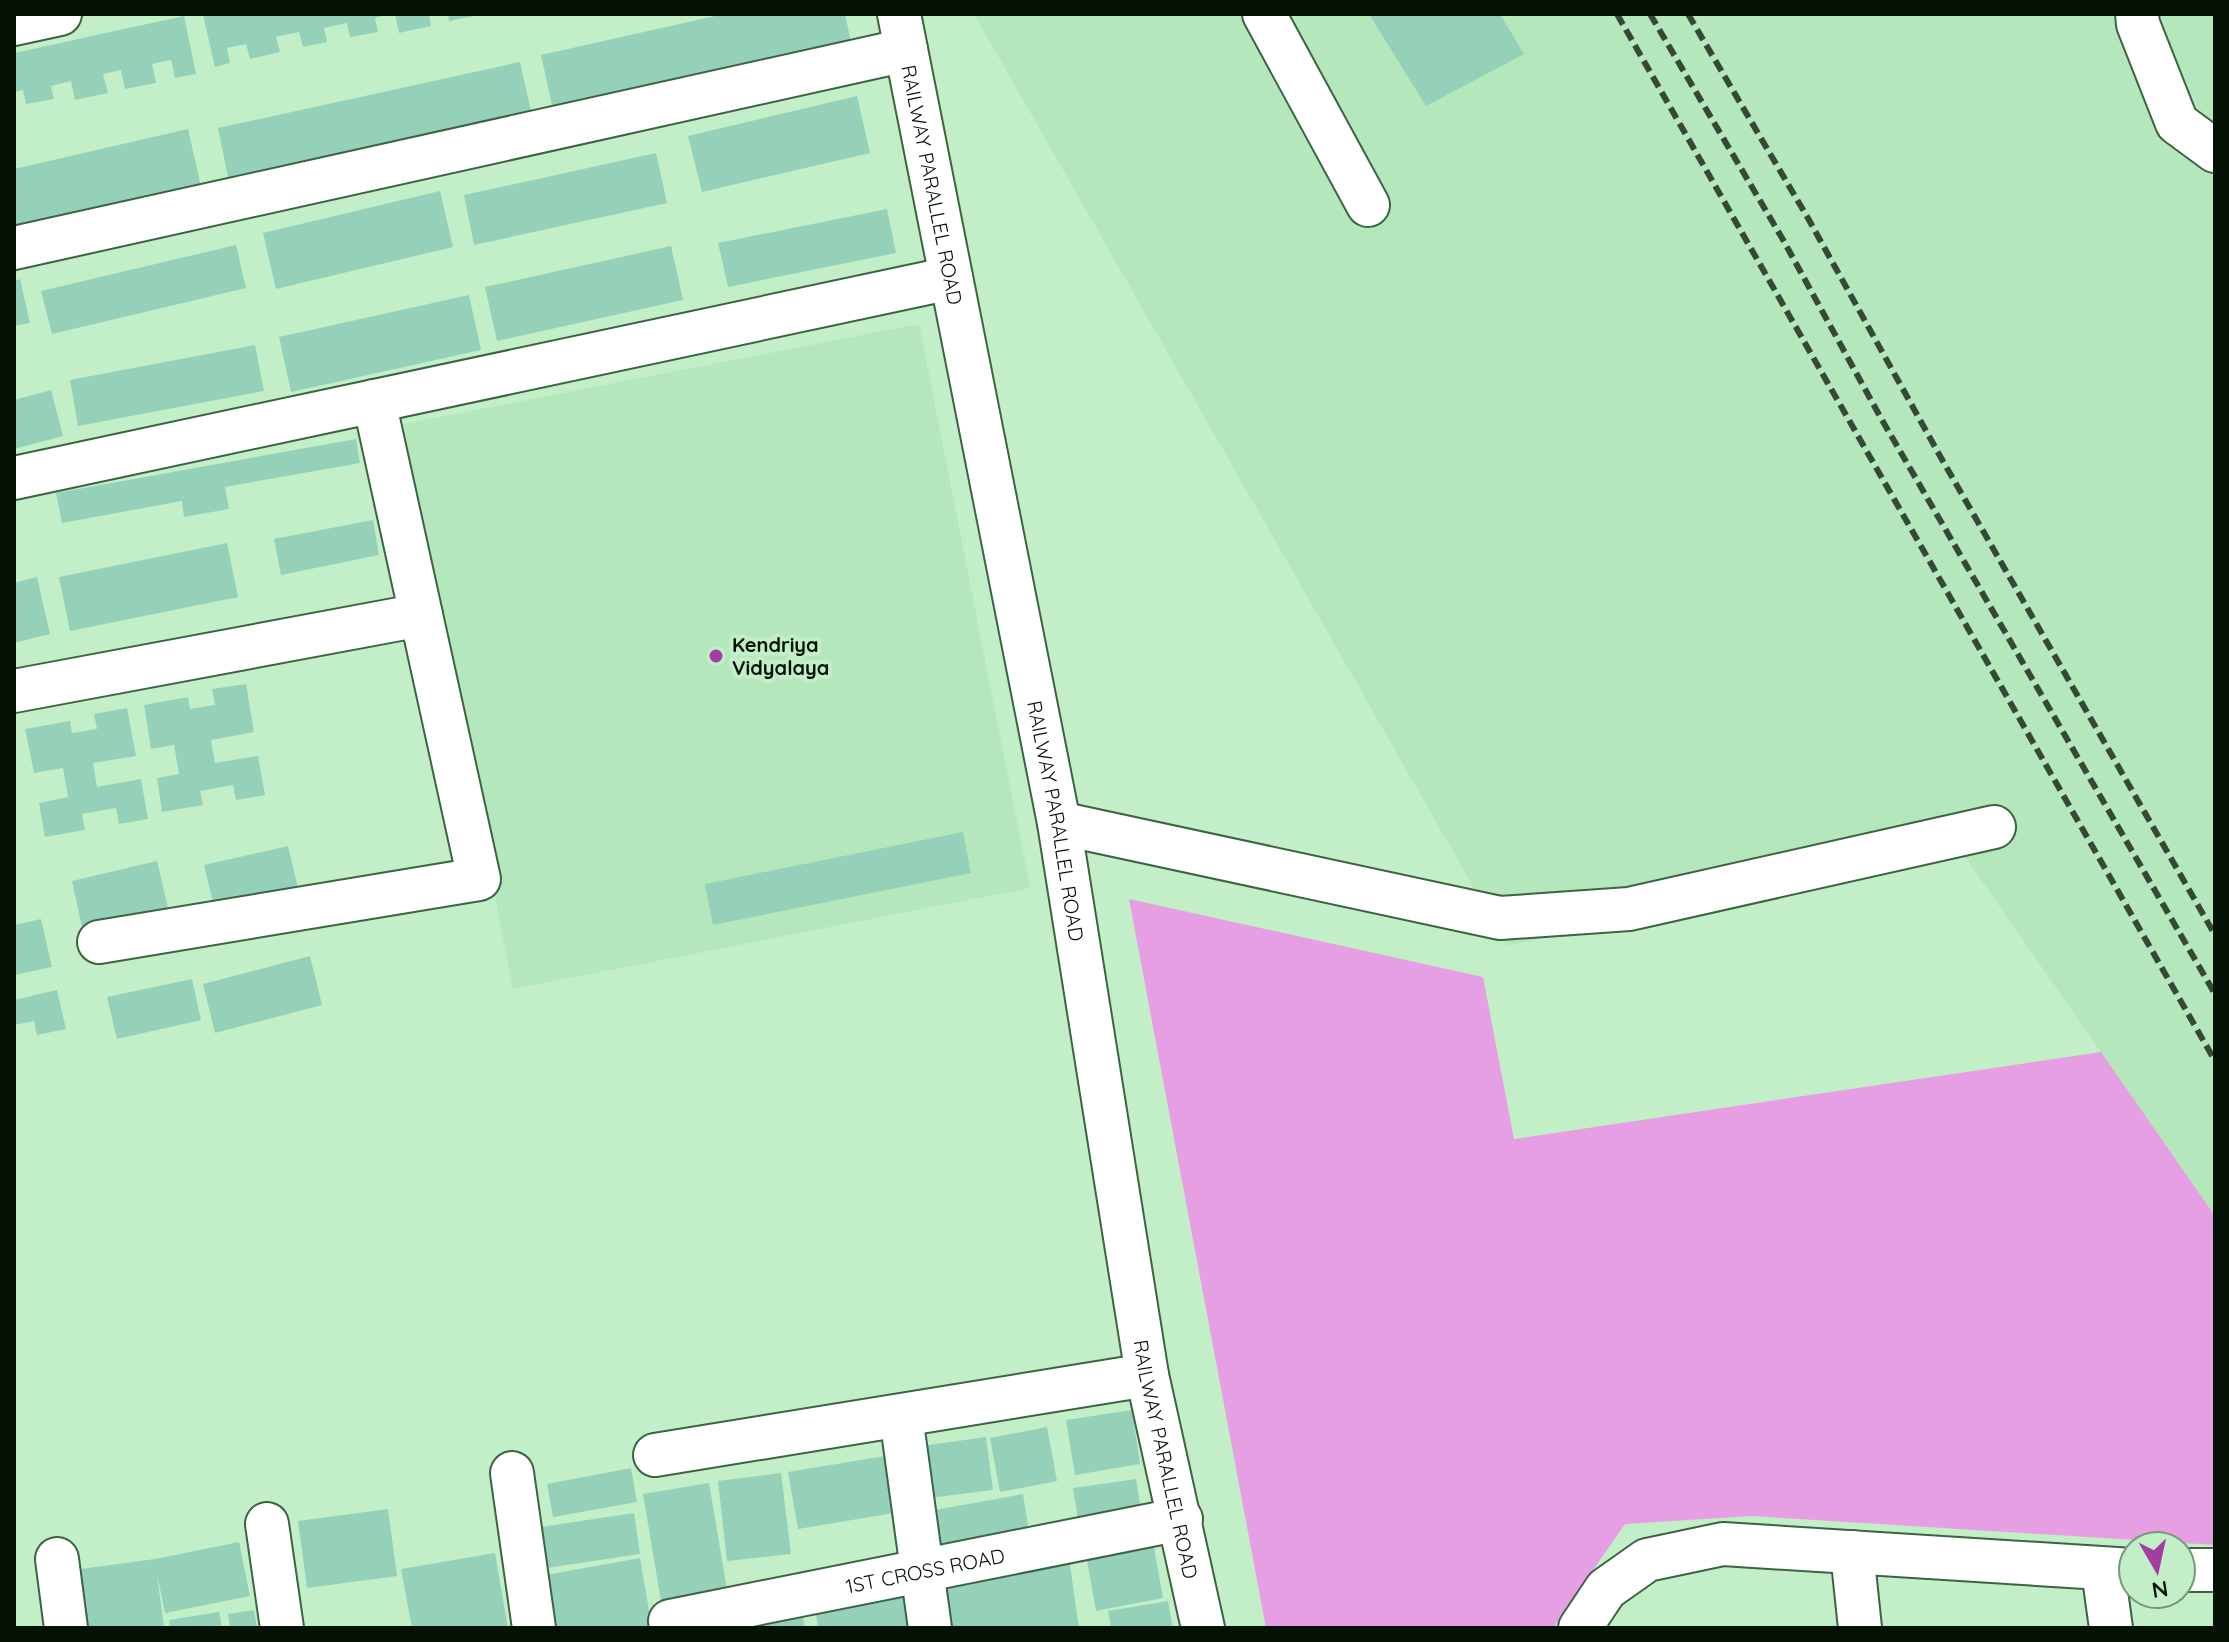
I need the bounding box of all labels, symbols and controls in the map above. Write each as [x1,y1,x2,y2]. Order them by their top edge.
street label: RAILWAY PARALLEL ROAD [897,63,969,307]
place label: Kendriya Vidyalaya [732,632,829,680]
marker: Kendriya Vidyalaya [707,647,725,665]
street label: RAILWAY PARALLEL ROAD [1023,698,1090,943]
street label: RAILWAY PARALLEL ROAD [1129,1338,1204,1581]
north arrow [2117,1530,2197,1610]
street label: 1ST CROSS ROAD [843,1542,1007,1598]
text: N [2150,1575,2170,1605]

